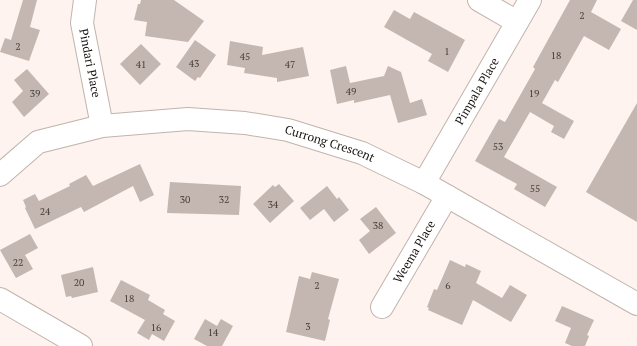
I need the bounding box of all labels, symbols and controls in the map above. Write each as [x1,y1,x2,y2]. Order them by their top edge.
house number: 2 [579,9,585,22]
street label: Pindari Place [76,27,104,99]
house number: 2 [15,40,21,53]
house number: 1 [444,45,450,58]
house number: 18 [551,49,561,62]
house number: 45 [240,50,250,63]
street label: Pimpala Place [451,55,502,127]
house number: 43 [189,57,199,70]
house number: 41 [136,58,146,71]
house number: 47 [285,58,295,71]
house number: 49 [346,85,356,98]
house number: 39 [30,87,40,100]
house number: 19 [529,87,539,100]
street label: Currong Crescent [283,121,378,165]
house number: 53 [493,140,503,153]
house number: 55 [530,182,540,195]
house number: 30 [180,193,190,206]
house number: 32 [219,193,229,206]
house number: 34 [268,198,279,211]
house number: 24 [40,205,51,218]
street label: Weema Place [390,217,438,286]
house number: 38 [373,219,383,232]
house number: 22 [13,256,23,269]
house number: 20 [74,276,84,289]
house number: 2 [314,279,320,292]
house number: 6 [445,279,451,292]
house number: 18 [124,292,134,305]
house number: 3 [305,320,311,333]
house number: 16 [151,321,162,334]
house number: 14 [208,326,219,339]

